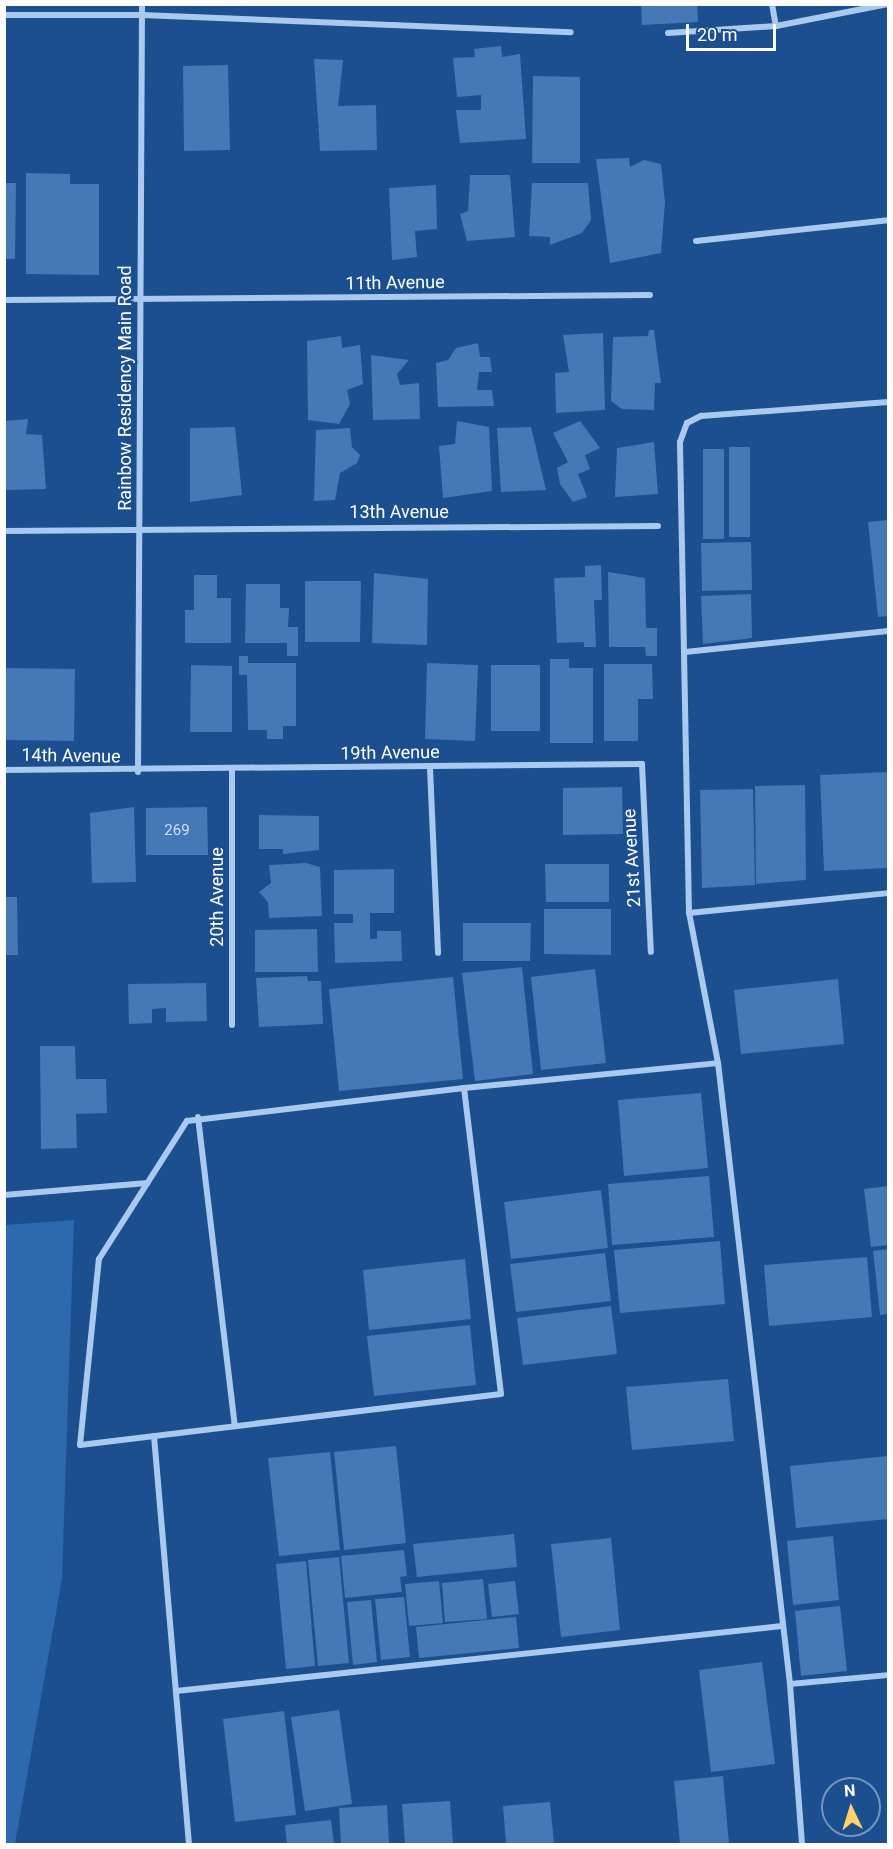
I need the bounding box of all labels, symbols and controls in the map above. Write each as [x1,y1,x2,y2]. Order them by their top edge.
scale bar [689,12,779,50]
text: 20 m [697,24,737,45]
street label: Rainbow Residency Main Road [114,265,136,511]
street label: 11th Avenue [345,271,445,295]
street label: 13th Avenue [349,501,449,523]
street label: 19th Avenue [340,741,440,765]
street label: 14th Avenue [21,744,121,768]
street label: 21st Avenue [619,808,645,908]
house number: 269 [164,822,190,840]
street label: 20th Avenue [206,847,228,947]
north arrow [821,1777,881,1837]
text: N [844,1781,856,1800]

